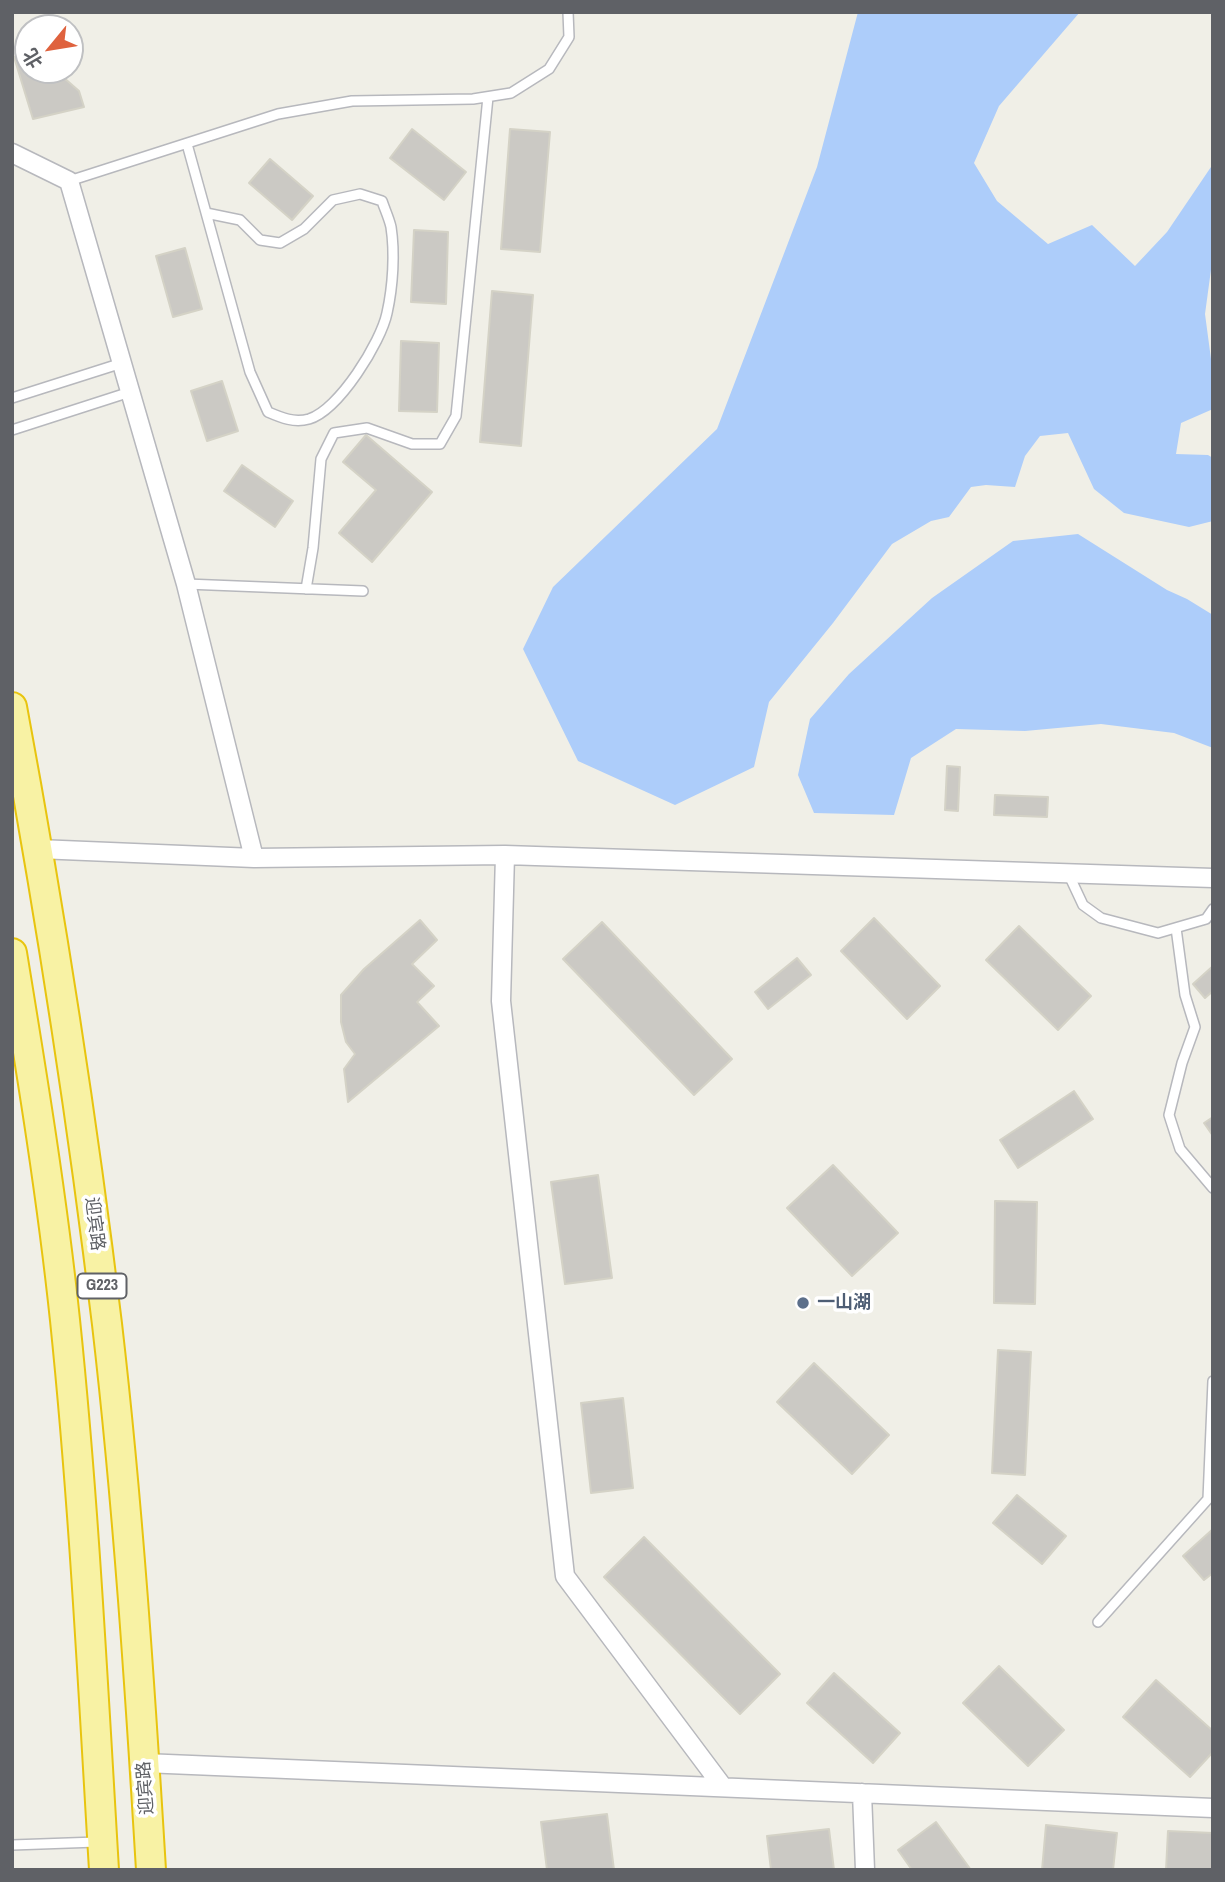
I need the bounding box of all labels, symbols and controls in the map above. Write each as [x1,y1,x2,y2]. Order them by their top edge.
north arrow [14,14,84,84]
text: 北 [17,44,49,73]
street label: 迎宾路 [80,1196,108,1252]
road number: G223 [78,1274,126,1298]
place label: 一山湖 [817,1292,871,1314]
marker: 一山湖 [795,1295,811,1311]
street label: 迎宾路 [133,1760,159,1816]

